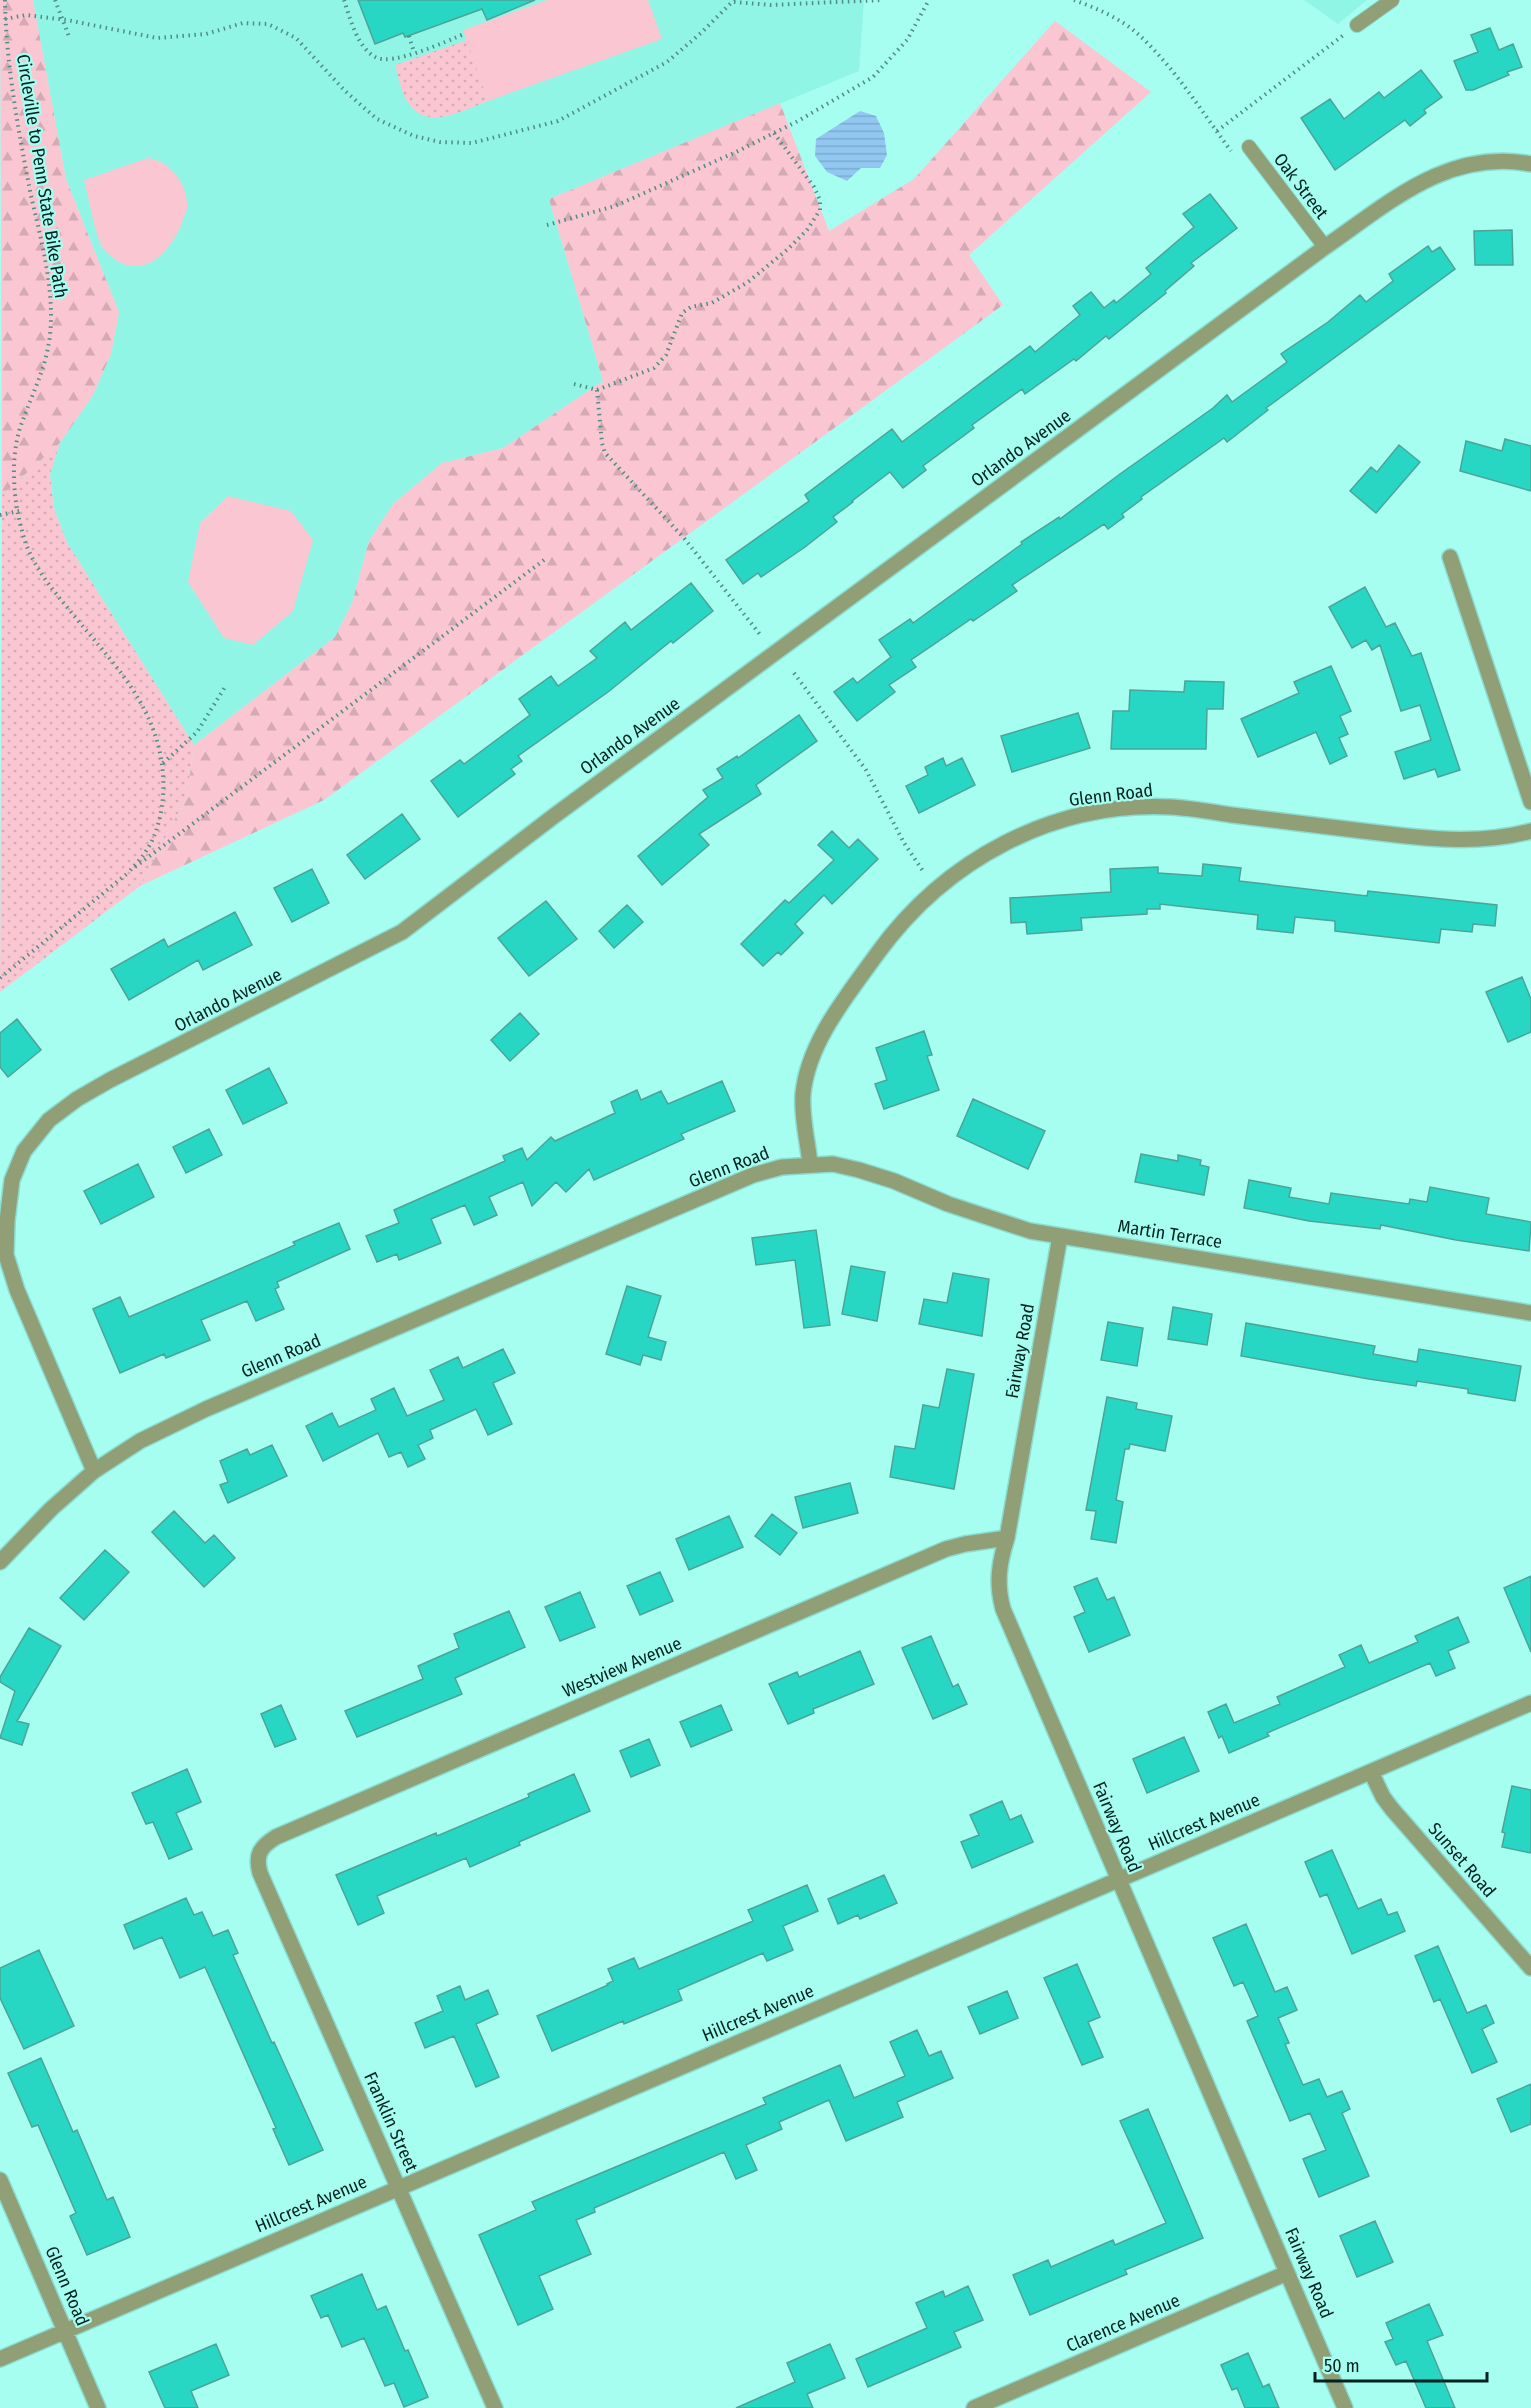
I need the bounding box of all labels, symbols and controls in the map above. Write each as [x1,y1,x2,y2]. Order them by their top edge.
street label: Circleville to Penn State Bike Path [12,52,72,300]
street label: Oak Street [1269,149,1333,223]
street label: Orlando Avenue [967,404,1075,492]
street label: Orlando Avenue [576,692,684,780]
street label: Glenn Road [1068,779,1154,811]
street label: Orlando Avenue [170,963,286,1037]
street label: Glenn Road [686,1142,772,1192]
street label: Martin Terrace [1116,1215,1224,1253]
street label: Fairway Road [1001,1302,1039,1400]
street label: Glenn Road [238,1329,324,1383]
street label: Westview Avenue [559,1632,685,1702]
street label: Fairway Road [1088,1778,1146,1876]
street label: Hillcrest Avenue [1145,1789,1263,1855]
street label: Sunset Road [1424,1818,1500,1902]
street label: Hillcrest Avenue [699,1980,817,2046]
street label: Franklin Street [359,2069,423,2175]
street label: Hillcrest Avenue [252,2171,370,2237]
street label: Fairway Road [1280,2224,1338,2322]
street label: Glenn Road [40,2243,94,2329]
street label: Clarence Avenue [1063,2289,1183,2357]
scale bar [1315,2345,1488,2383]
text: 50 m [1324,2355,1360,2377]

